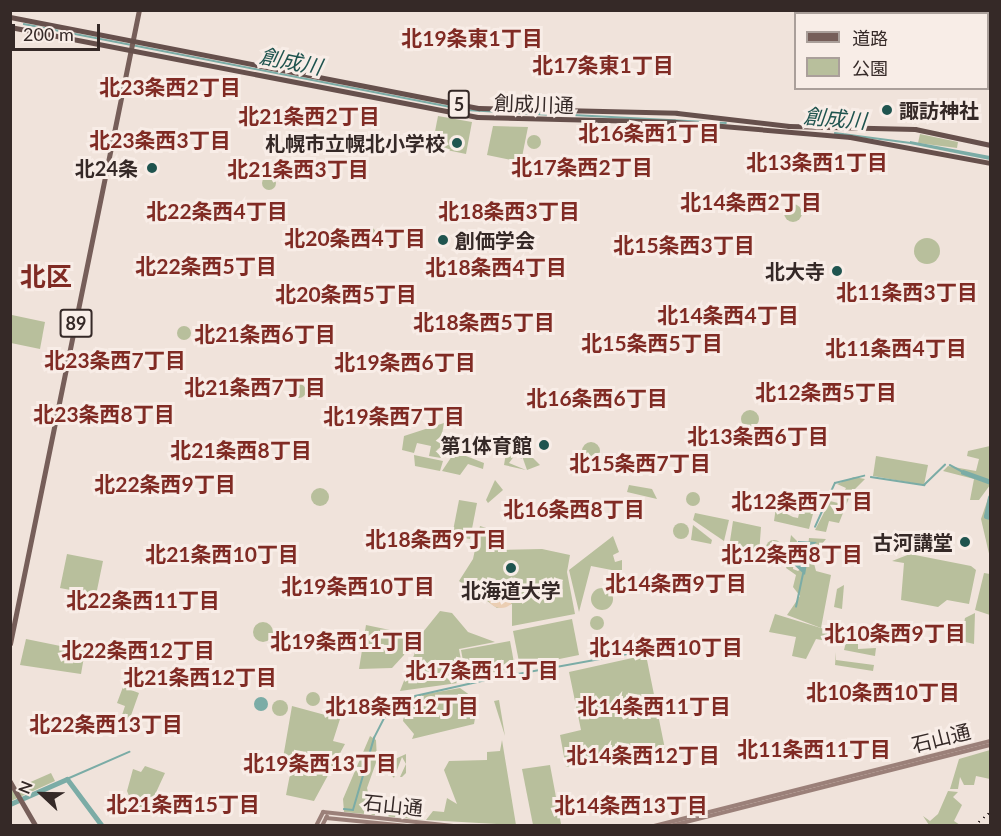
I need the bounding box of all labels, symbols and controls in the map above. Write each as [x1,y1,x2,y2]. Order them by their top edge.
scale bar [15,12,104,50]
legend [794,12,989,90]
text: 200 m [23,23,74,45]
district label: 北19条東1丁目 [401,25,543,51]
text: 道路 [852,27,888,49]
water label: 創成川 [258,43,324,79]
district label: 北17条東1丁目 [532,52,674,78]
text: 公園 [852,57,888,79]
district label: 北23条西2丁目 [99,74,241,100]
road number: 5 [447,89,471,119]
street label: 創成川通 [494,91,574,117]
place label: 諏訪神社 [899,98,979,122]
district label: 北21条西2丁目 [238,103,380,129]
water label: 創成川 [803,103,867,133]
marker: 諏訪神社 [880,103,894,117]
district label: 北16条西1丁目 [578,120,720,146]
district label: 北23条西3丁目 [89,127,231,153]
place label: 札幌市立幌北小学校 [265,131,445,155]
marker: 札幌市立幌北小学校 [450,136,464,150]
district label: 北13条西1丁目 [746,149,888,175]
district label: 北17条西2丁目 [511,154,653,180]
place label: 北24条 [75,156,138,180]
district label: 北21条西3丁目 [227,156,369,182]
marker: 北24条 [143,159,161,177]
district label: 北14条西2丁目 [680,189,822,215]
district label: 北22条西4丁目 [146,198,288,224]
district label: 北18条西3丁目 [438,198,580,224]
district label: 北20条西4丁目 [284,225,426,251]
place label: 創価学会 [455,228,535,252]
district label: 北15条西3丁目 [613,232,755,258]
marker: 創価学会 [436,233,450,247]
district label: 北22条西5丁目 [135,253,277,279]
district label: 北18条西4丁目 [425,254,567,280]
place label: 北大寺 [765,259,825,283]
district label: 北区 [20,261,72,293]
marker: 北大寺 [830,264,844,278]
district label: 北11条西3丁目 [836,279,978,305]
district label: 北20条西5丁目 [275,281,417,307]
district label: 北14条西4丁目 [657,302,799,328]
road number: 89 [60,308,92,338]
district label: 北18条西5丁目 [413,309,555,335]
district label: 北21条西6丁目 [194,321,336,347]
district label: 北15条西5丁目 [581,330,723,356]
district label: 北11条西4丁目 [825,335,967,361]
district label: 北23条西7丁目 [44,347,186,373]
district label: 北19条西6丁目 [334,349,476,375]
district label: 北21条西7丁目 [184,374,326,400]
district label: 北12条西5丁目 [755,379,897,405]
district label: 北16条西6丁目 [526,385,668,411]
district label: 北23条西8丁目 [33,401,175,427]
district label: 北19条西7丁目 [323,403,465,429]
district label: 北13条西6丁目 [687,423,829,449]
place label: 第1体育館 [440,433,532,457]
district label: 北21条西8丁目 [170,437,312,463]
marker: 第1体育館 [537,438,551,452]
district label: 北15条西7丁目 [569,450,711,476]
district label: 北22条西9丁目 [94,471,236,497]
district label: 北12条西7丁目 [731,488,873,514]
district label: 北16条西8丁目 [503,496,645,522]
district label: 北18条西9丁目 [365,526,507,552]
place label: 古河講堂 [873,530,953,554]
marker: 古河講堂 [958,535,972,549]
district label: 北21条西10丁目 [145,541,299,567]
district label: 北12条西8丁目 [721,541,863,567]
marker: 北海道大学 [504,561,518,575]
district label: 北14条西9丁目 [605,570,747,596]
district label: 北19条西10丁目 [281,573,435,599]
place label: 北海道大学 [461,578,561,602]
district label: 北22条西11丁目 [66,587,220,613]
district label: 北10条西9丁目 [824,620,966,646]
district label: 北19条西11丁目 [270,628,424,654]
district label: 北14条西10丁目 [589,634,743,660]
district label: 北22条西12丁目 [61,637,215,663]
district label: 北17条西11丁目 [405,657,559,683]
district label: 北21条西12丁目 [123,664,277,690]
district label: 北10条西10丁目 [806,679,960,705]
district label: 北18条西12丁目 [325,693,479,719]
district label: 北14条西11丁目 [577,693,731,719]
district label: 北22条西13丁目 [29,711,183,737]
street label: 石山通 [909,719,973,757]
district label: 北11条西11丁目 [737,736,891,762]
district label: 北14条西12丁目 [566,742,720,768]
district label: 北19条西13丁目 [243,750,397,776]
north arrow [12,764,72,824]
text: N [14,778,36,796]
street label: 石山通 [362,790,424,820]
district label: 北21条西15丁目 [106,791,260,817]
district label: 北14条西13丁目 [554,792,708,818]

